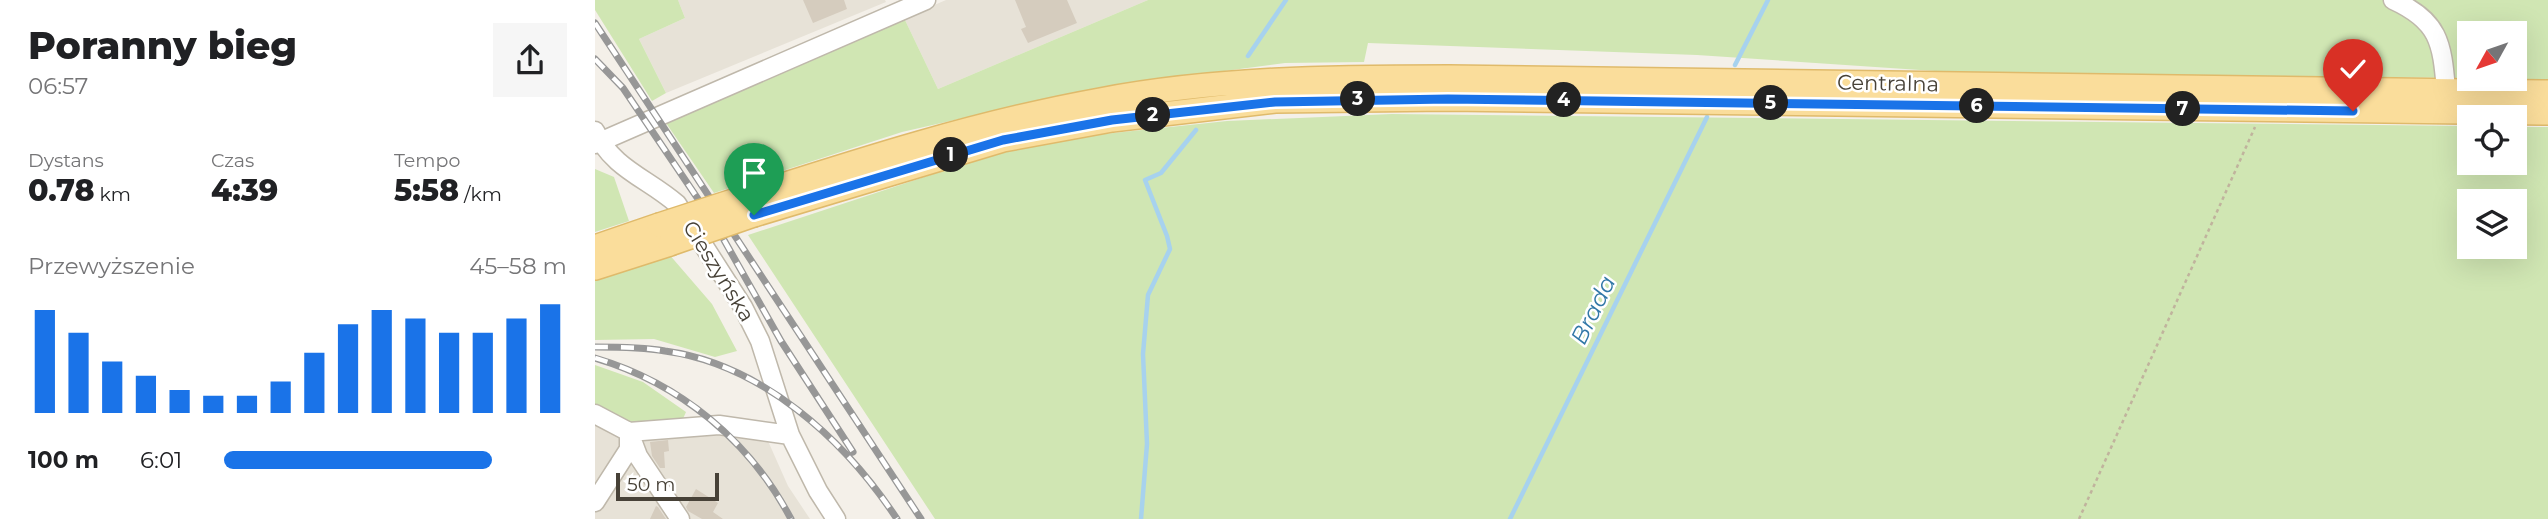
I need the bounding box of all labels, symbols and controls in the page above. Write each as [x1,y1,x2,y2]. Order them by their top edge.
north arrow [2457,21,2527,91]
map controls [2457,21,2527,259]
text: Poranny bieg [28,22,297,69]
button: share [493,23,567,97]
pin [2323,39,2383,111]
icon: check [2334,50,2372,88]
street label: Centralna [1837,70,1939,96]
text: 06:57 [28,72,88,100]
pin: 3 [1341,82,1375,116]
pin: 4 [1546,82,1581,118]
pin: 5 [1753,86,1789,120]
text: 3 [1352,87,1363,110]
text: 4 [1557,88,1570,111]
pin: 6 [1959,88,1995,124]
text: 5 [1765,91,1776,114]
pin: 7 [2165,92,2201,126]
text: 6 [1970,94,1983,117]
pin: 2 [1135,97,1171,132]
text: 7 [2177,97,2188,120]
text: 2 [1147,103,1158,126]
button: locate [2457,105,2527,175]
pin: 1 [933,138,969,172]
pin [724,143,784,215]
text: 1 [947,143,954,166]
text: Dystans [28,149,104,172]
text: Czas [211,149,254,172]
text: Tempo [394,149,460,172]
icon: arrive [735,154,773,192]
text: 0.78 [28,172,95,209]
text: 4:39 [211,172,278,209]
text: 5:58 [394,172,459,209]
text: km [95,183,131,206]
text: /km [459,183,502,206]
button: layers [2457,189,2527,259]
street label: Cieszyńska [678,216,760,326]
text: Przewyższenie [28,252,195,280]
text: 45–58 m [469,252,567,280]
water label: Brada [1564,271,1622,349]
text: 100 m [28,446,99,474]
text: 6:01 [140,446,182,474]
scale bar [616,470,719,502]
text: 50 m [627,473,675,496]

